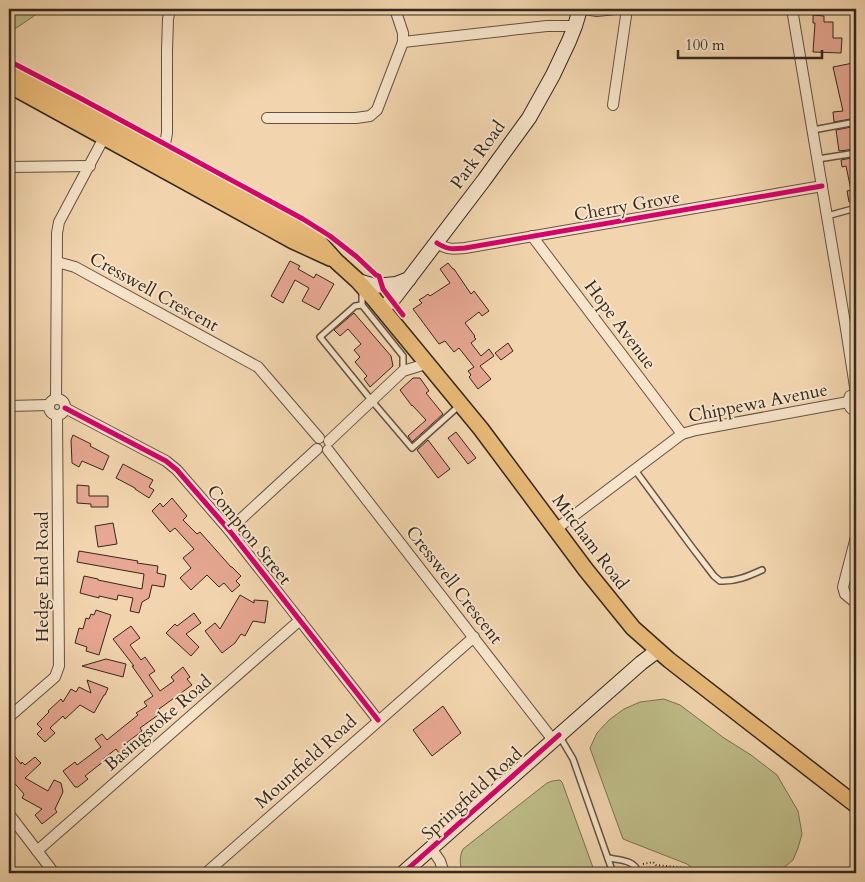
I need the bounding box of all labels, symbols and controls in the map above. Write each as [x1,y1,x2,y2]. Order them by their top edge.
scale bar [678,28,821,60]
text: 100 m [685,35,725,55]
street label: Park Road [445,115,512,194]
street label: Cherry Grove [572,184,682,228]
street label: Cresswell Crescent [85,246,223,338]
street label: Hope Avenue [578,275,662,375]
street label: Chippewa Avenue [686,377,830,429]
street label: Compton Street [201,480,297,591]
street label: Mitcham Road [546,489,634,595]
street label: Hedge End Road [30,511,55,643]
street label: Cresswell Crescent [400,521,508,650]
street label: Basingstoke Road [99,669,217,777]
street label: Mountfield Road [250,709,363,815]
street label: Springfield Road [416,742,528,846]

